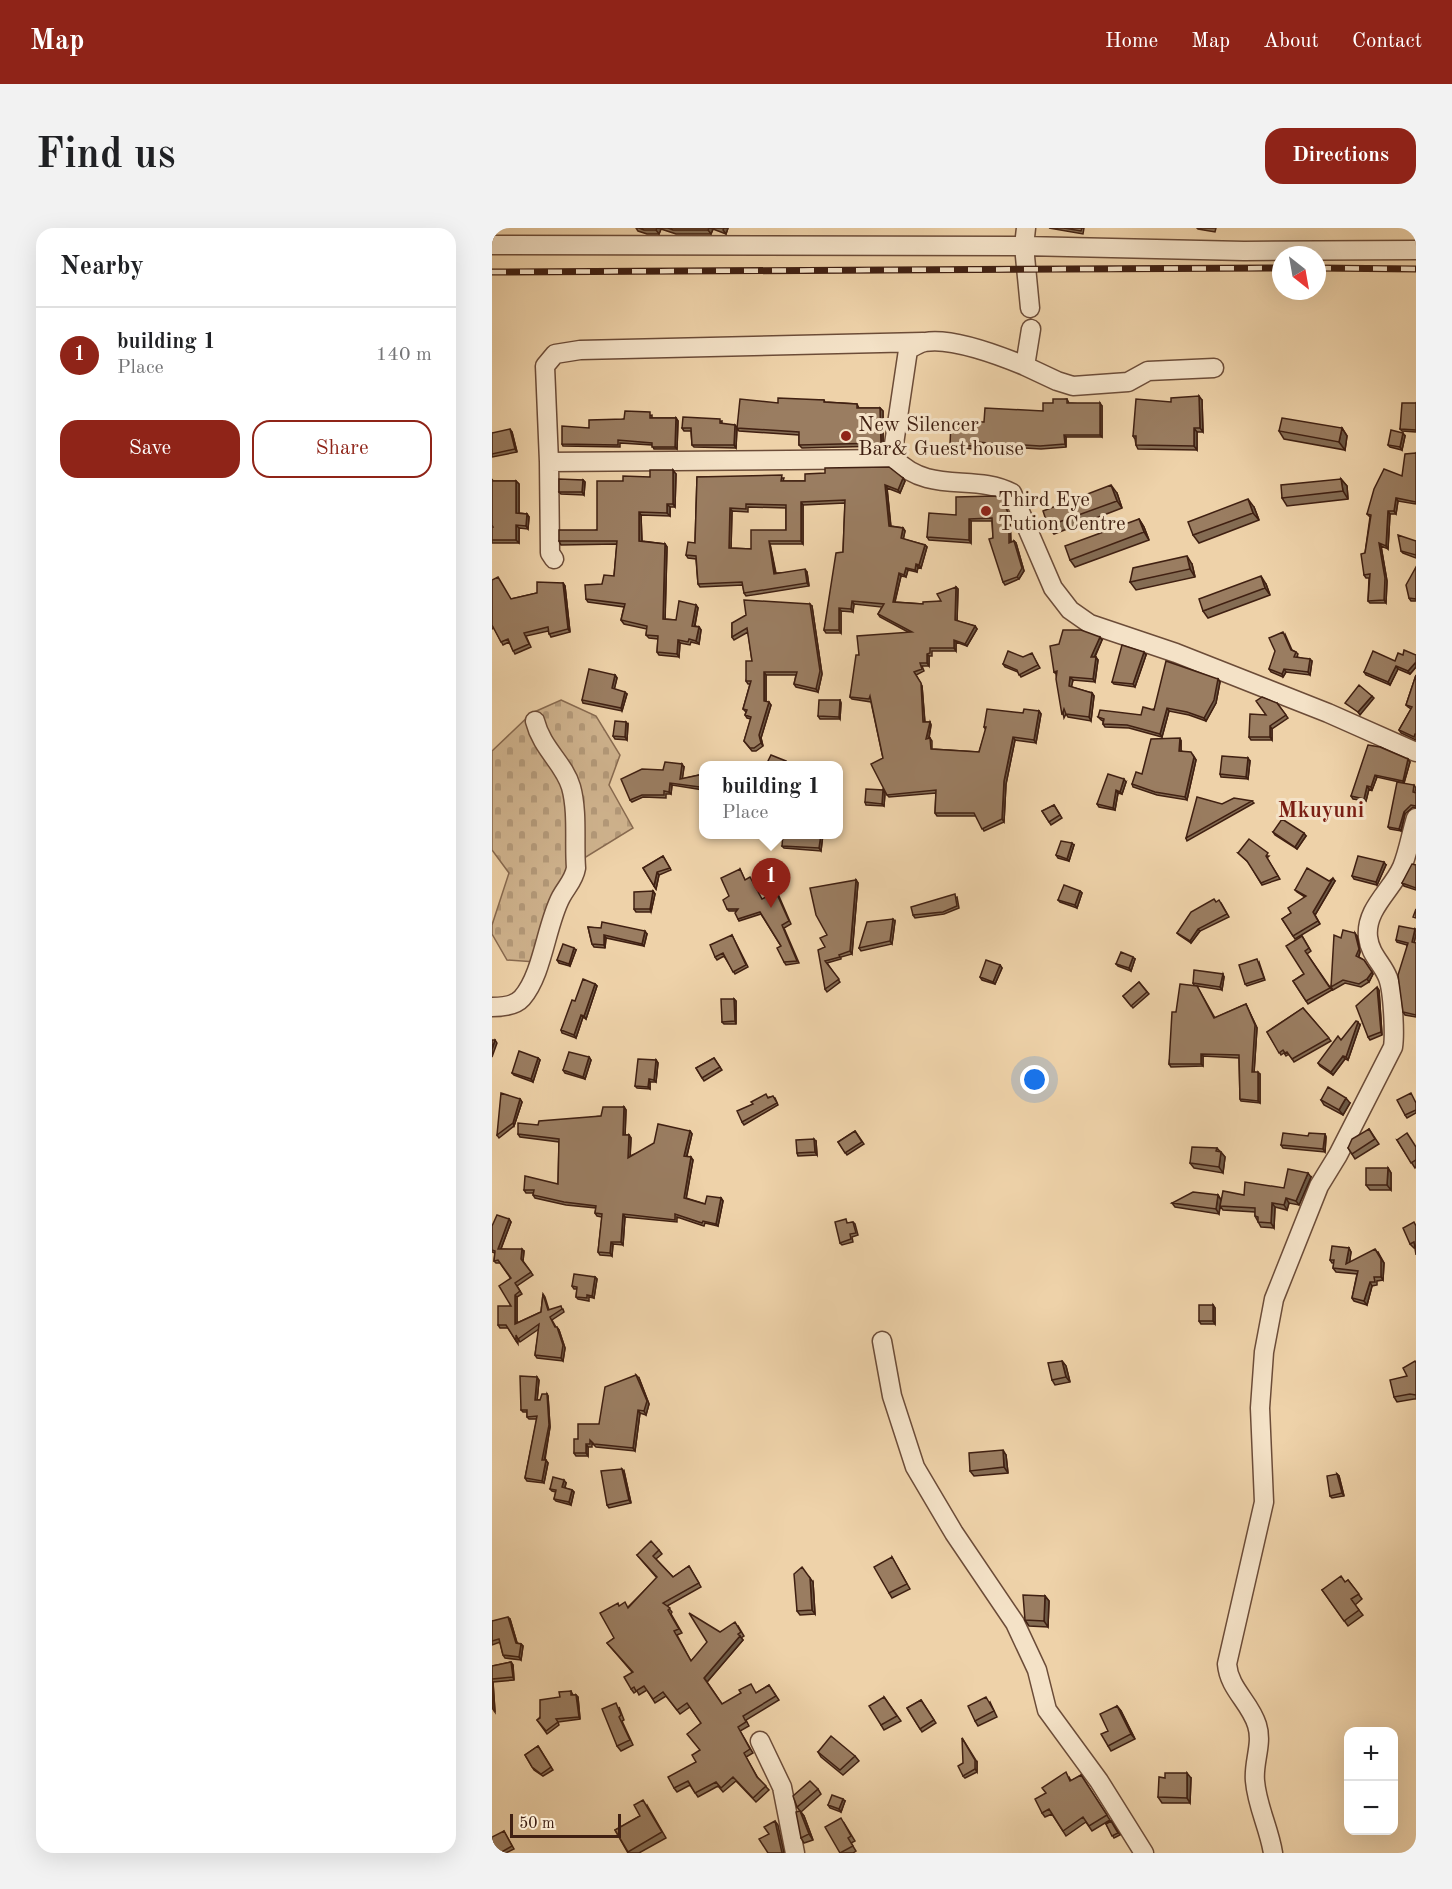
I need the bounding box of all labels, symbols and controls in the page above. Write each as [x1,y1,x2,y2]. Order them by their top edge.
text: Map [30,28,84,56]
text: Home [1105,31,1158,52]
text: Map [1191,31,1230,52]
text: About [1263,31,1319,52]
text: Contact [1352,31,1422,52]
button: Directions [1265,128,1416,184]
text: Find us [36,135,175,177]
north arrow [1272,246,1326,300]
text: Nearby [60,254,144,280]
text: building 1 [117,331,216,353]
text: 1 [74,345,85,365]
text: 140 m [376,345,432,365]
text: Place [117,358,164,378]
place label: New Silencer Bar& Guest house [858,415,1024,460]
button: Save [60,420,240,478]
button: Share [252,420,432,478]
marker: New Silencer Bar& Guest house [839,429,853,443]
place label: Third Eye Tution Centre [998,490,1126,535]
marker: Third Eye Tution Centre [979,504,993,518]
popup [699,761,843,839]
text: building 1 [722,776,820,798]
district label: Mkuyuni [1278,800,1364,822]
text: Place [722,803,768,823]
pin: 1 [752,858,790,908]
your location [1020,1065,1049,1094]
map controls [1344,1727,1398,1835]
button: + [1344,1727,1398,1781]
button: − [1344,1781,1398,1835]
scale bar [510,1811,621,1838]
text: 50 m [519,1816,555,1832]

